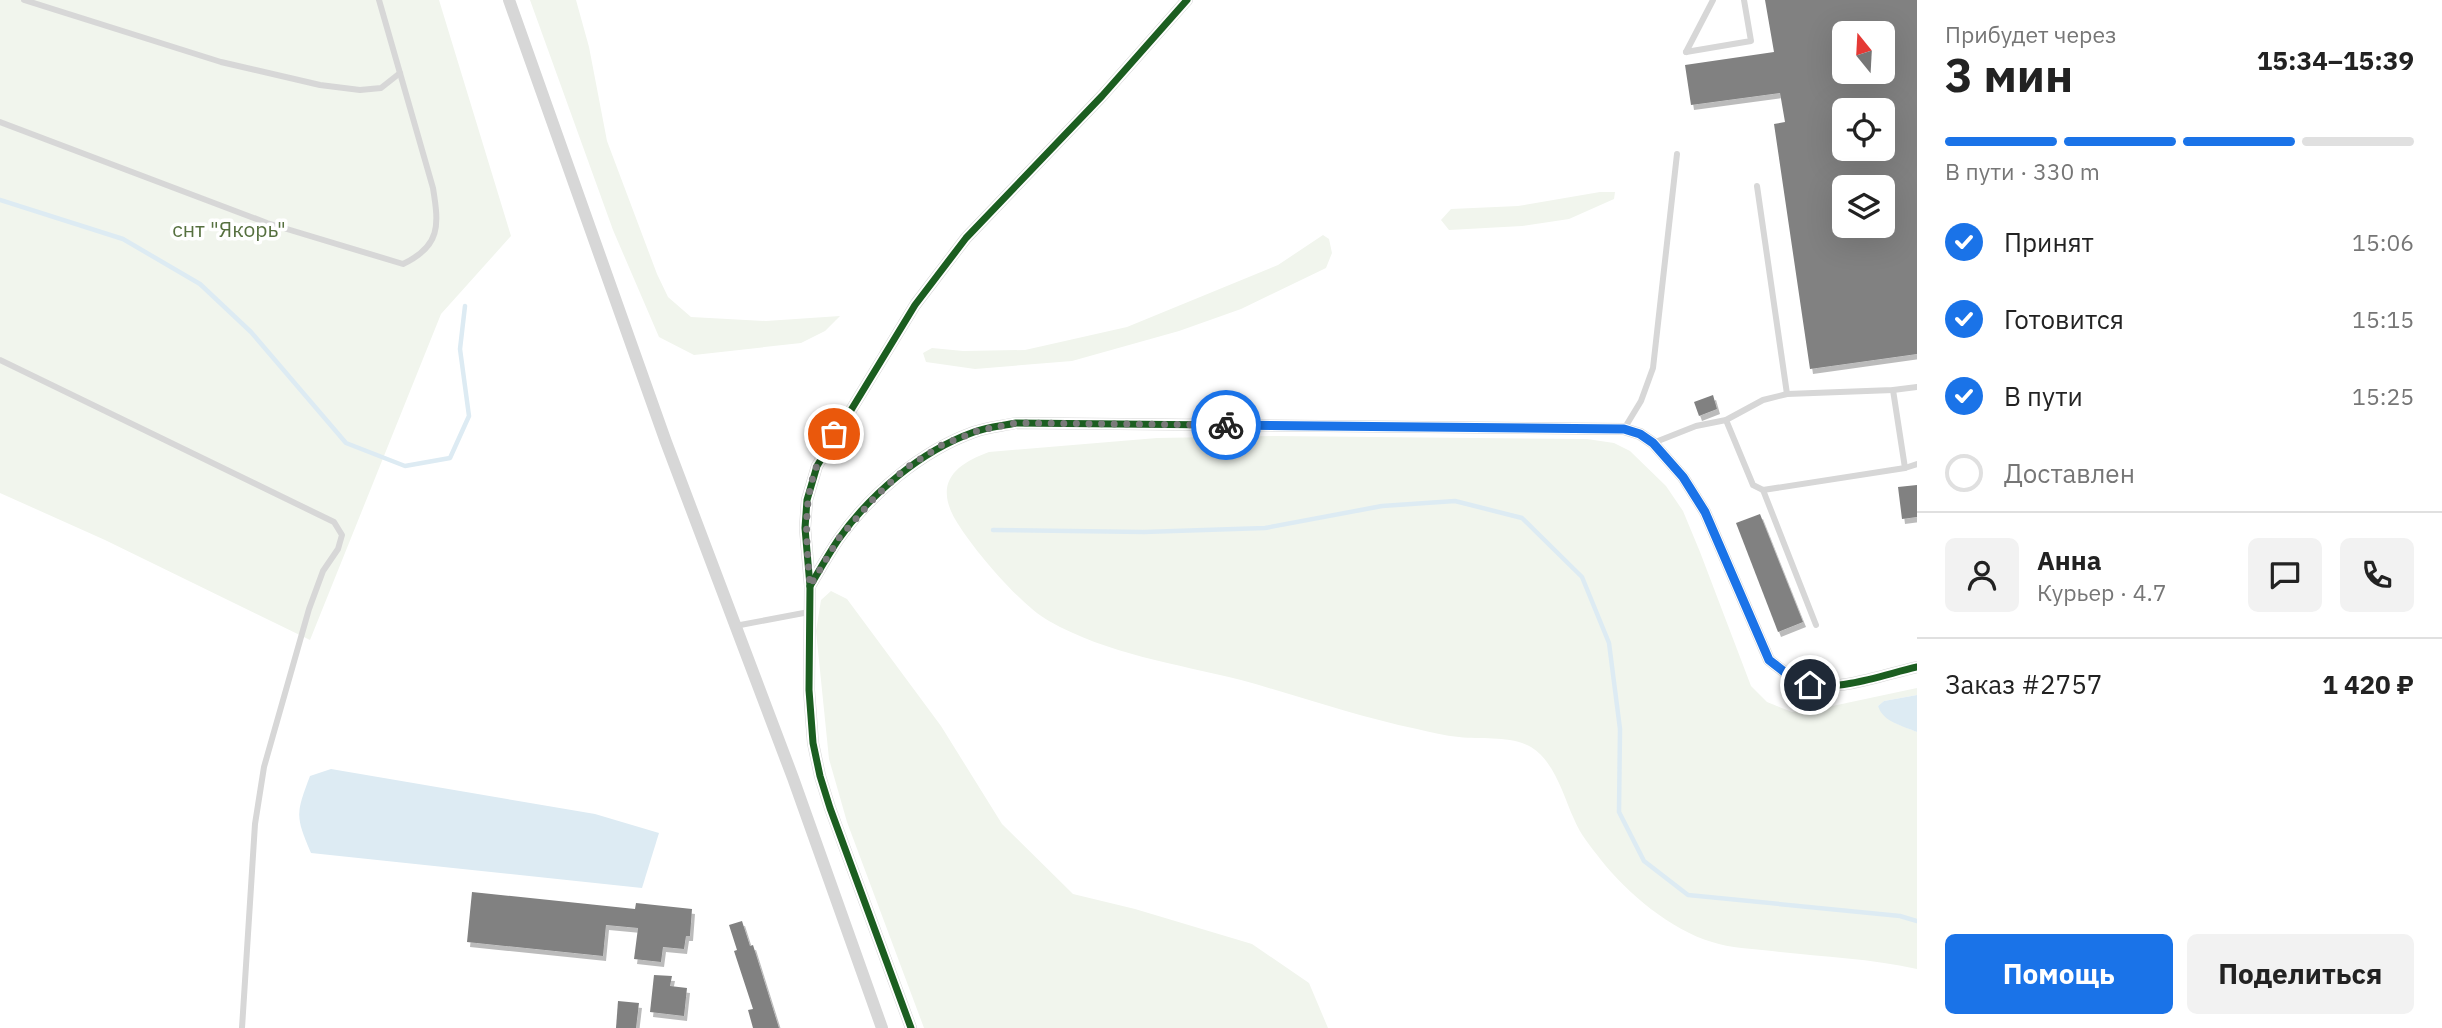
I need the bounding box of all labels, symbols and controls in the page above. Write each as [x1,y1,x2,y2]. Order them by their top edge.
text: Прибудет через [1945,19,2117,49]
north arrow [1832,21,1895,84]
map controls [1832,21,1895,238]
text: 15:34–15:39 [2257,43,2414,77]
text: 3 мин [1945,45,2073,105]
button: locate [1832,98,1895,161]
text: В пути · 330 m [1945,156,2100,186]
button: layers [1832,175,1895,238]
park label: снт "Якорь" [172,215,286,243]
icon: check [1945,223,1983,261]
text: Принят [2004,225,2094,259]
text: 15:06 [2352,227,2414,257]
icon: check [1945,300,1983,338]
text: Готовится [2004,302,2124,336]
text: 15:15 [2352,304,2414,334]
icon: check [1945,377,1983,415]
text: В пути [2004,379,2083,413]
text: 15:25 [2352,381,2414,411]
courier [1191,390,1261,460]
pin [804,404,864,464]
icon: bike [1207,406,1245,444]
icon: bag [815,415,853,453]
text: Доставлен [2004,456,2135,490]
button: person [1945,538,2019,612]
button: chat [2248,538,2322,612]
button: phone [2340,538,2414,612]
text: Анна [2037,543,2101,577]
text: Курьер · 4.7 [2037,577,2167,607]
pin [1780,655,1840,715]
icon: home [1791,666,1829,704]
text: Заказ #2757 [1945,667,2102,701]
text: 1 420 ₽ [2322,667,2414,701]
button: Помощь [1945,934,2173,1014]
button: Поделиться [2187,934,2414,1014]

